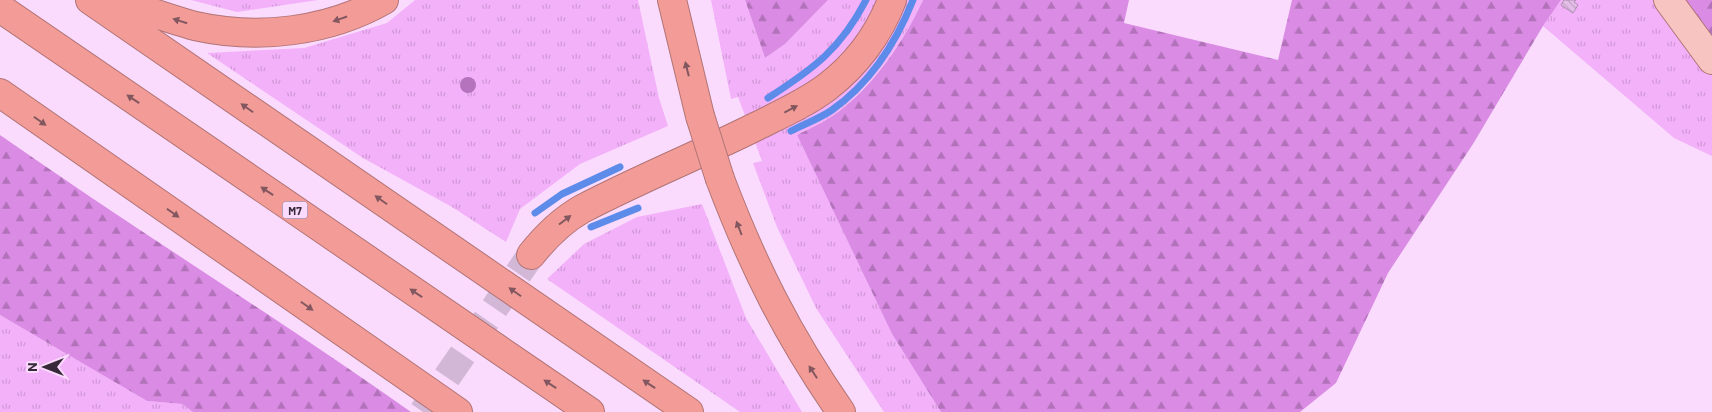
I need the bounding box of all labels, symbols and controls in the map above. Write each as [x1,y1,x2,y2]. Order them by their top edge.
one-way arrow [332,16,347,23]
one-way arrow [173,17,188,25]
one-way arrow [683,61,691,76]
one-way arrow [127,94,140,104]
one-way arrow [240,103,254,113]
one-way arrow [784,105,798,113]
one-way arrow [33,116,47,126]
one-way arrow [261,186,274,196]
one-way arrow [374,195,388,205]
road number: M7 [282,202,308,218]
one-way arrow [167,208,180,218]
one-way arrow [558,215,572,225]
one-way arrow [735,220,742,235]
one-way arrow [508,287,522,297]
one-way arrow [409,288,423,297]
one-way arrow [300,301,313,311]
north arrow [20,342,70,392]
text: N [23,362,40,372]
one-way arrow [809,365,818,378]
one-way arrow [543,379,557,389]
one-way arrow [642,379,655,389]

